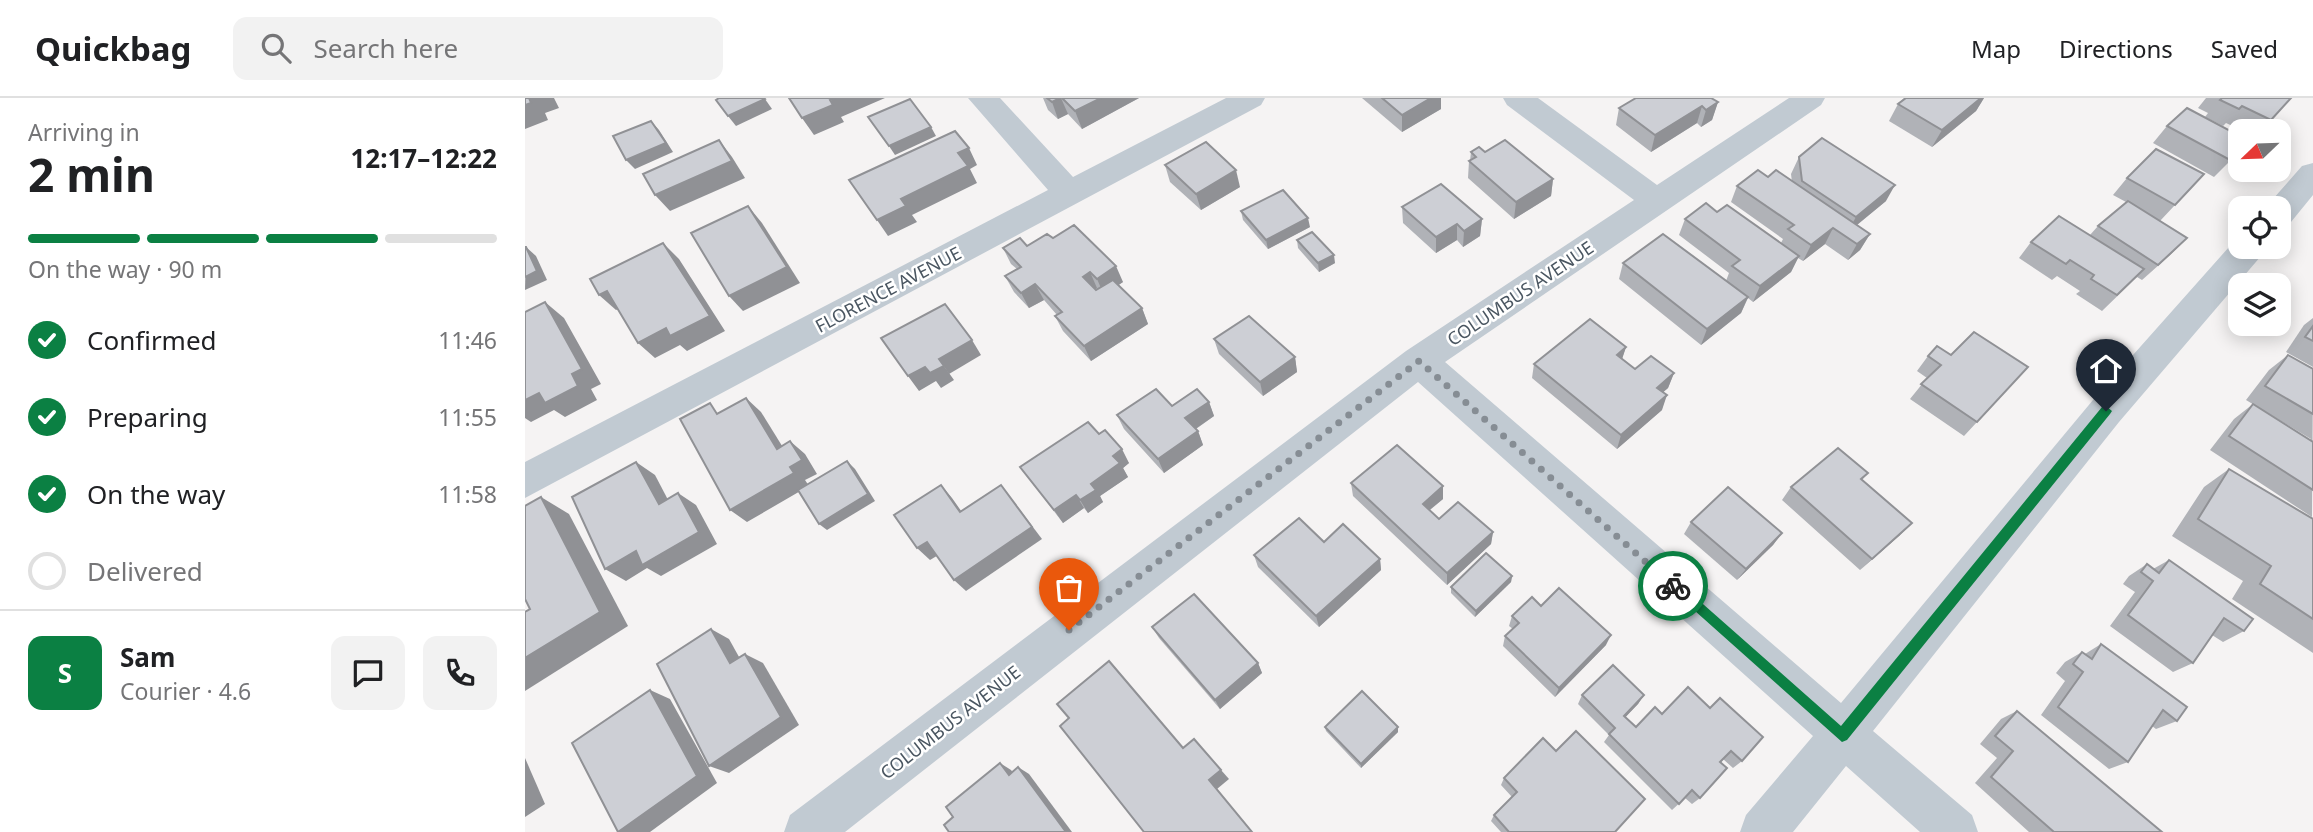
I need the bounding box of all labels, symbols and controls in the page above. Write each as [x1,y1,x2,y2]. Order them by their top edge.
search box [233,17,723,80]
text: Quickbag [35,26,191,71]
icon: search [257,29,295,67]
text: Search here [313,30,458,66]
text: Map [1971,32,2021,65]
text: Directions [2059,32,2173,65]
text: Saved [2211,32,2278,65]
text: Arriving in [28,116,140,148]
north arrow [2228,119,2291,182]
map controls [2228,119,2291,336]
text: 12:17–12:22 [350,140,497,176]
text: 2 min [28,143,155,205]
button: locate [2228,196,2291,259]
street label: COLUMBUS AVENUE [1442,235,1598,351]
street label: FLORENCE AVENUE [811,240,965,338]
text: On the way · 90 m [28,253,222,285]
button: layers [2228,273,2291,336]
icon: check [28,321,66,359]
text: Confirmed [87,322,217,358]
text: 11:46 [438,324,497,356]
pin [2076,339,2136,411]
icon: home [2087,350,2125,388]
icon: check [28,398,66,436]
text: Preparing [87,399,208,435]
text: 11:55 [438,401,497,433]
icon: check [28,475,66,513]
text: On the way [87,476,225,512]
text: 11:58 [438,478,497,510]
courier [1638,551,1708,621]
text: Delivered [87,553,203,589]
pin [1039,558,1099,630]
icon: bike [1654,567,1692,605]
icon: bag [1050,569,1088,607]
button: chat [331,636,405,710]
button: phone [423,636,497,710]
text: Sam [120,639,175,675]
text: S [58,655,72,691]
street label: COLUMBUS AVENUE [875,660,1025,784]
text: Courier · 4.6 [120,675,251,707]

